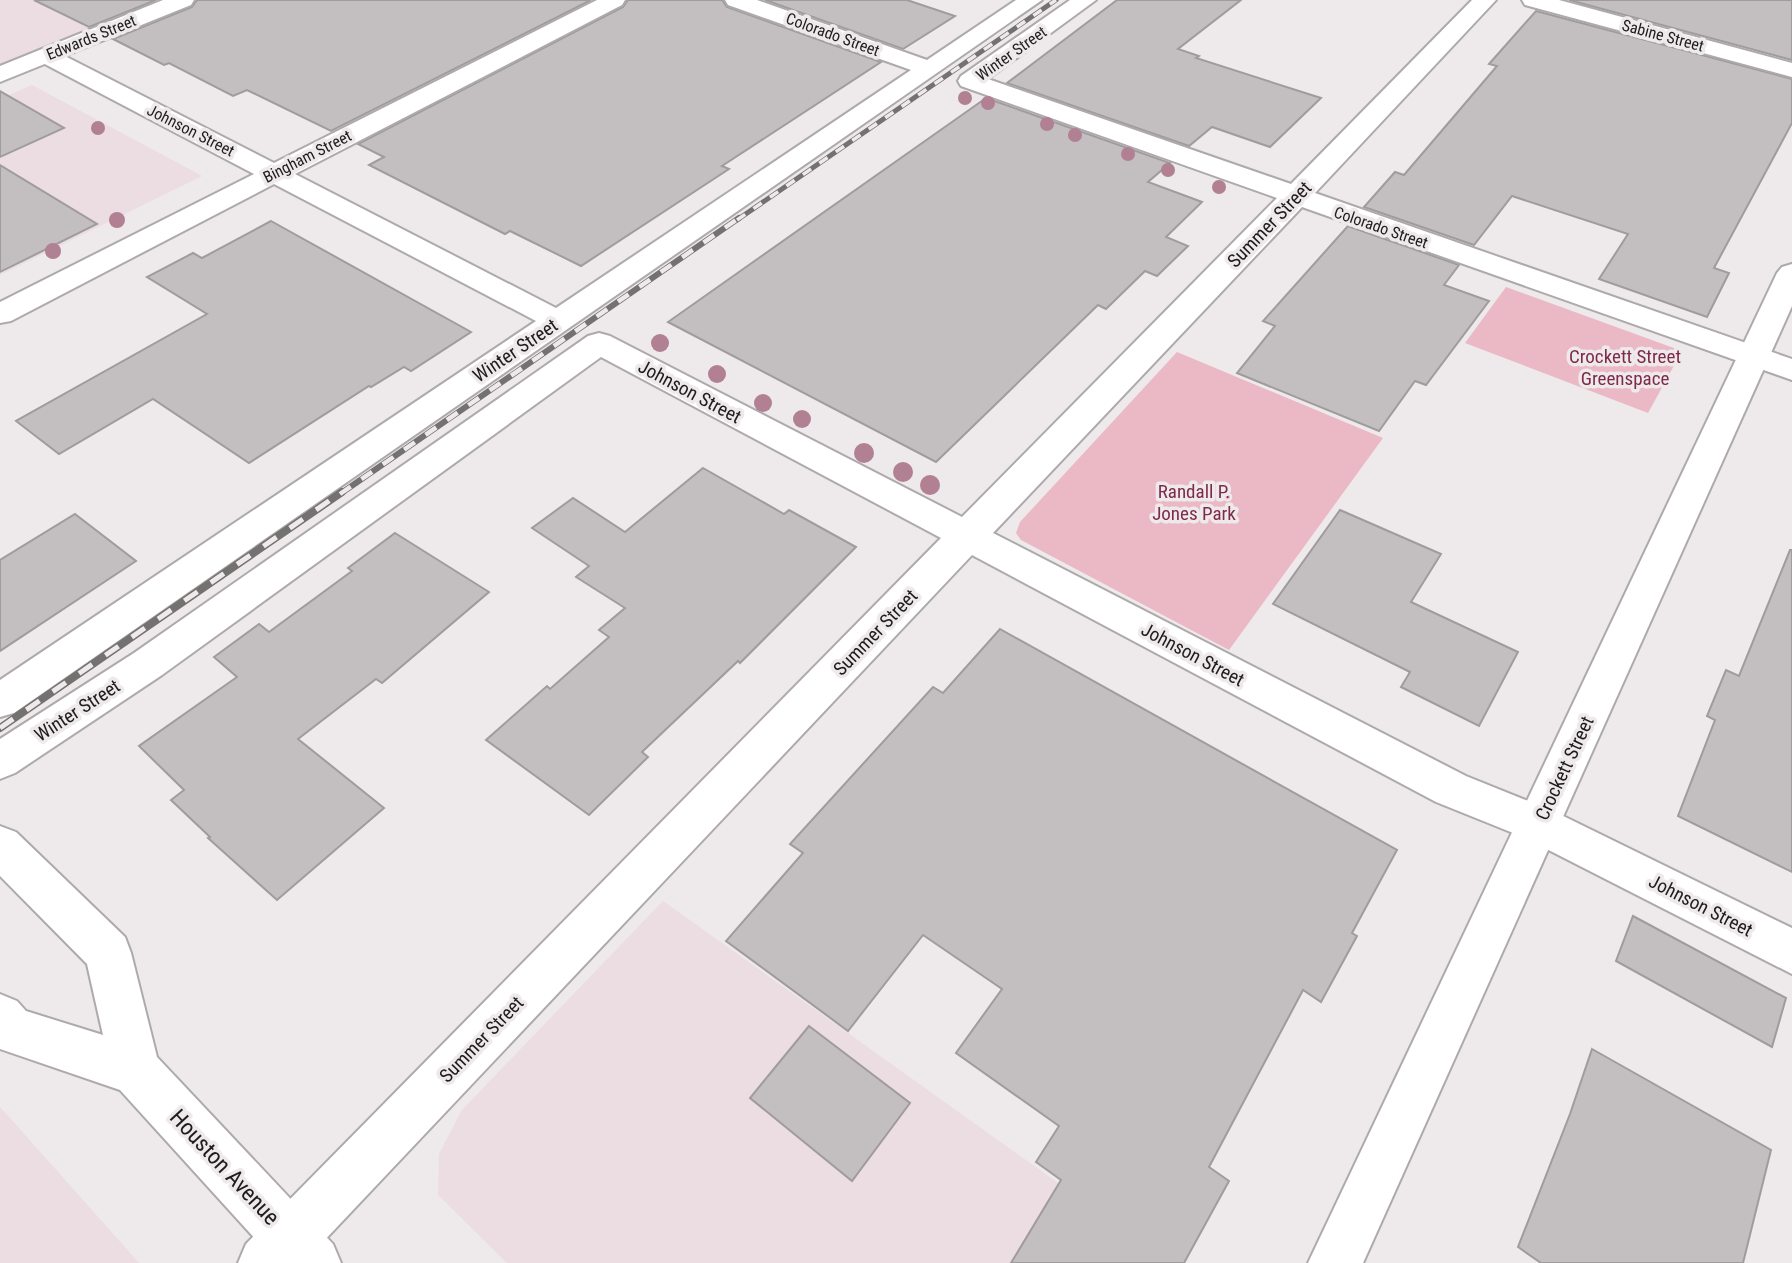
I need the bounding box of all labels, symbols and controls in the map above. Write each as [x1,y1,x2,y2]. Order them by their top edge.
street label: Colorado Street [783,9,882,60]
street label: Edwards Street [44,11,139,64]
street label: Sabine Street [1620,15,1706,56]
street label: Winter Street [972,22,1050,85]
street label: Johnson Street [144,100,238,161]
street label: Bingham Street [260,126,355,187]
street label: Summer Street [1222,176,1316,272]
street label: Colorado Street [1331,203,1431,253]
street label: Winter Street [469,314,562,387]
park label: Crockett Street Greenspace [1569,345,1681,390]
street label: Johnson Street [634,355,745,428]
park label: Randall P. Jones Park [1152,480,1236,525]
street label: Summer Street [828,584,922,680]
street label: Johnson Street [1137,618,1248,691]
street label: Winter Street [30,674,124,747]
street label: Crockett Street [1530,713,1599,824]
street label: Johnson Street [1645,869,1757,941]
street label: Summer Street [434,991,528,1087]
street label: Houston Avenue [164,1104,285,1231]

